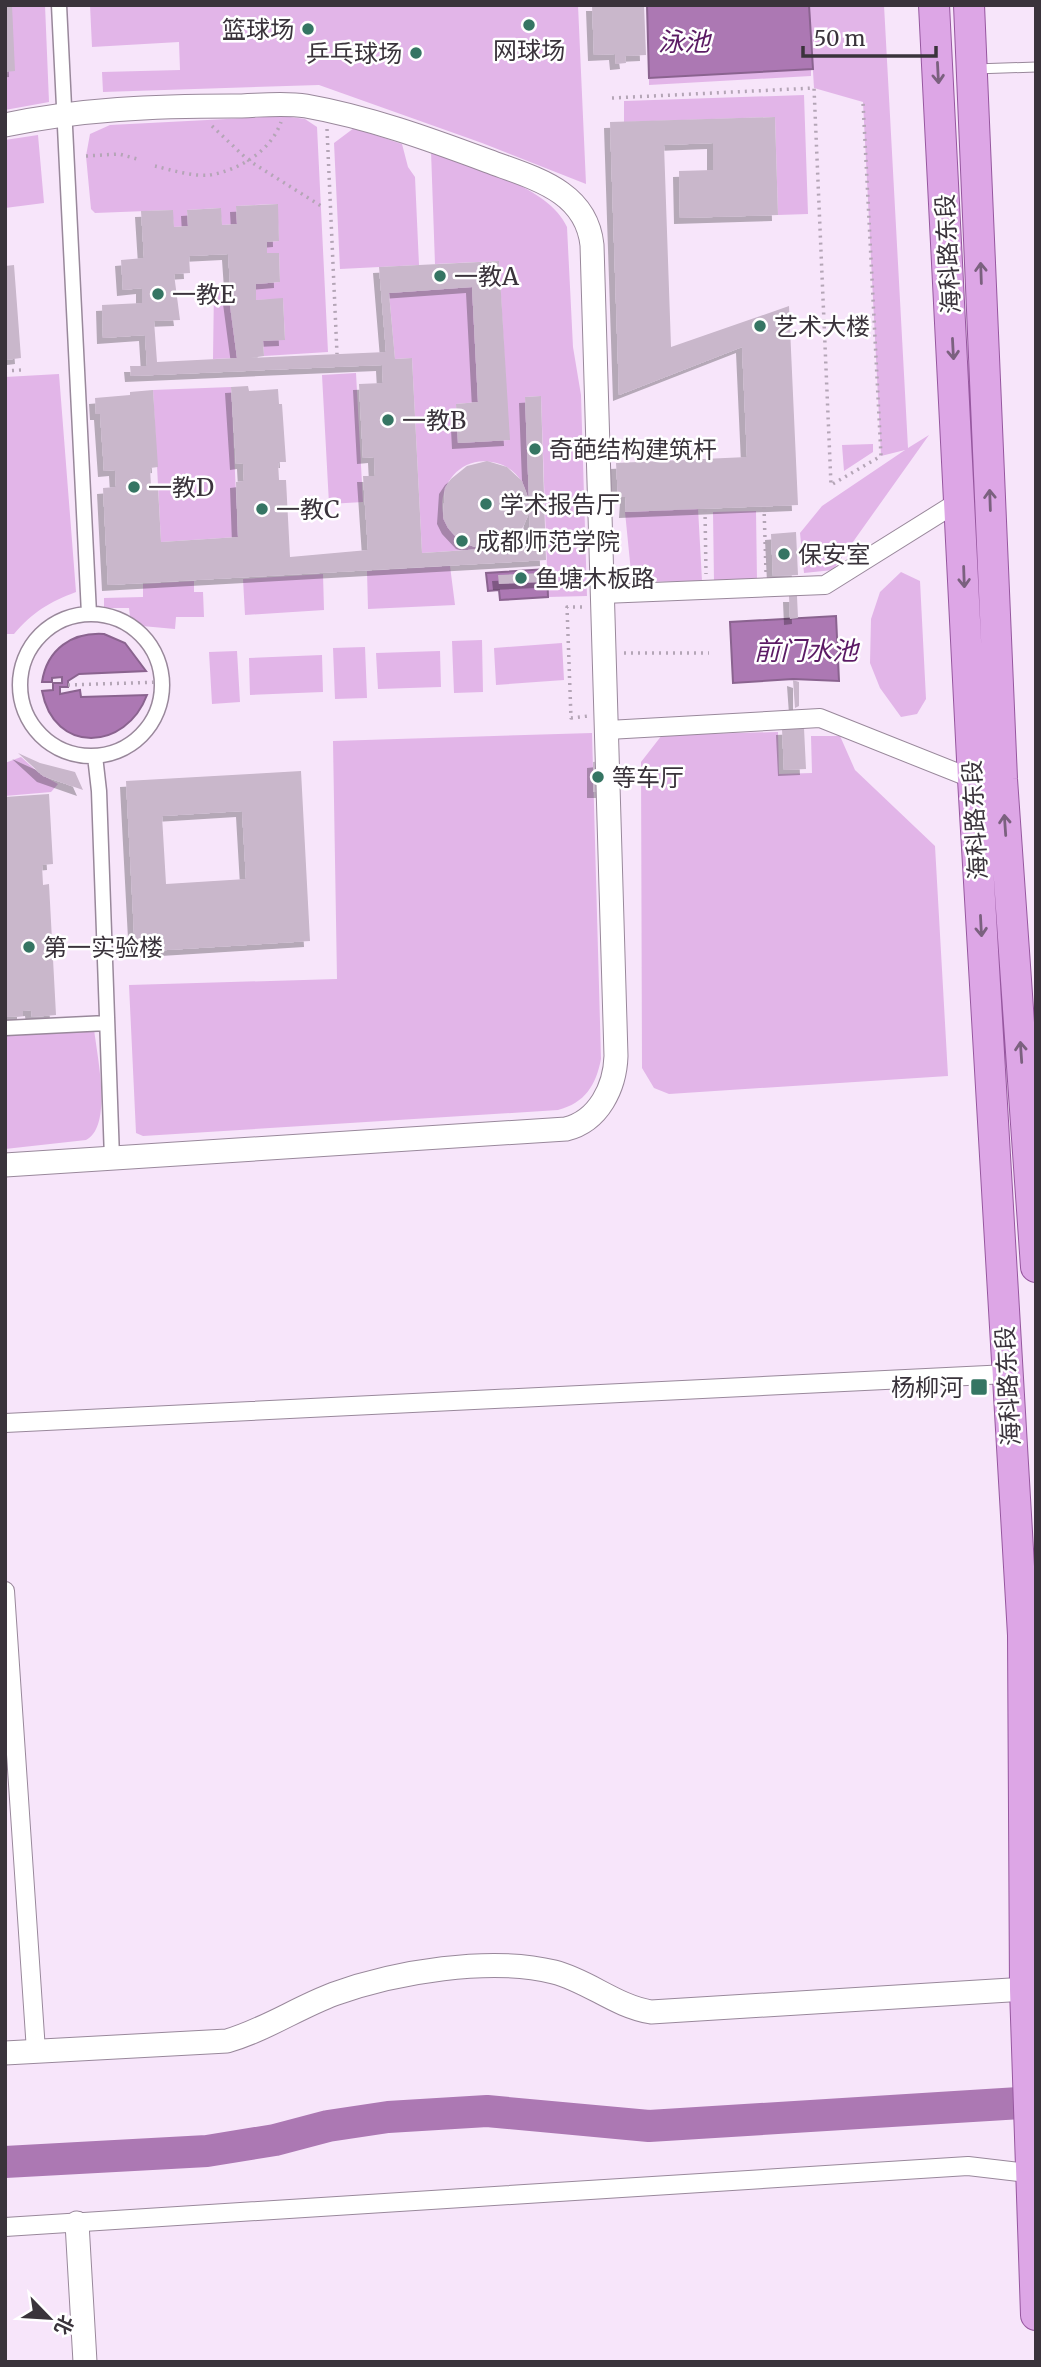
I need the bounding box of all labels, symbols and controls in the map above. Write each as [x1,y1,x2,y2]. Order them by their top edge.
place label: 篮球场 [222,14,294,45]
scale bar [803,14,936,58]
marker: 网球场 [521,17,537,33]
marker: 篮球场 [300,21,316,37]
water label: 泳池 [658,25,713,58]
text: 50 m [814,25,865,52]
place label: 网球场 [493,35,565,66]
place label: 乒乓球场 [306,38,402,69]
marker: 乒乓球场 [408,45,424,61]
one-way arrow [931,62,944,85]
street label: 海科路东段 [929,193,967,315]
place label: 一教A [454,261,520,292]
one-way arrow [974,262,987,285]
marker: 一教A [432,268,448,284]
place label: 一教E [172,279,236,310]
marker: 一教E [150,286,166,302]
place label: 艺术大楼 [774,311,870,342]
marker: 艺术大楼 [752,318,768,334]
one-way arrow [947,338,960,360]
place label: 一教B [402,405,466,436]
marker: 一教B [380,412,396,428]
place label: 奇葩结构建筑杆 [549,434,717,465]
marker: 奇葩结构建筑杆 [527,441,543,457]
place label: 一教D [148,472,214,503]
marker: 一教D [126,479,142,495]
place label: 学术报告厅 [500,489,620,520]
one-way arrow [984,489,997,512]
place label: 一教C [276,494,340,525]
marker: 学术报告厅 [478,496,494,512]
marker: 一教C [254,501,270,517]
place label: 成都师范学院 [476,526,620,557]
marker: 成都师范学院 [454,533,470,549]
place label: 保安室 [798,539,870,570]
marker: 保安室 [776,546,792,562]
place label: 鱼塘木板路 [535,563,655,594]
one-way arrow [958,565,971,588]
marker: 鱼塘木板路 [513,570,529,586]
water label: 前门水池 [754,634,861,667]
street label: 海科路东段 [956,759,994,881]
place label: 等车厅 [612,762,684,793]
marker: 等车厅 [590,769,606,785]
one-way arrow [999,814,1012,837]
one-way arrow [975,914,988,937]
place label: 第一实验楼 [43,932,163,963]
marker: 第一实验楼 [21,939,37,955]
one-way arrow [1014,1041,1027,1064]
street label: 海科路东段 [989,1325,1027,1447]
place label: 杨柳河 [891,1372,963,1403]
marker: 杨柳河 [969,1377,989,1397]
north arrow [14,2283,84,2353]
text: 北 [50,2311,79,2339]

